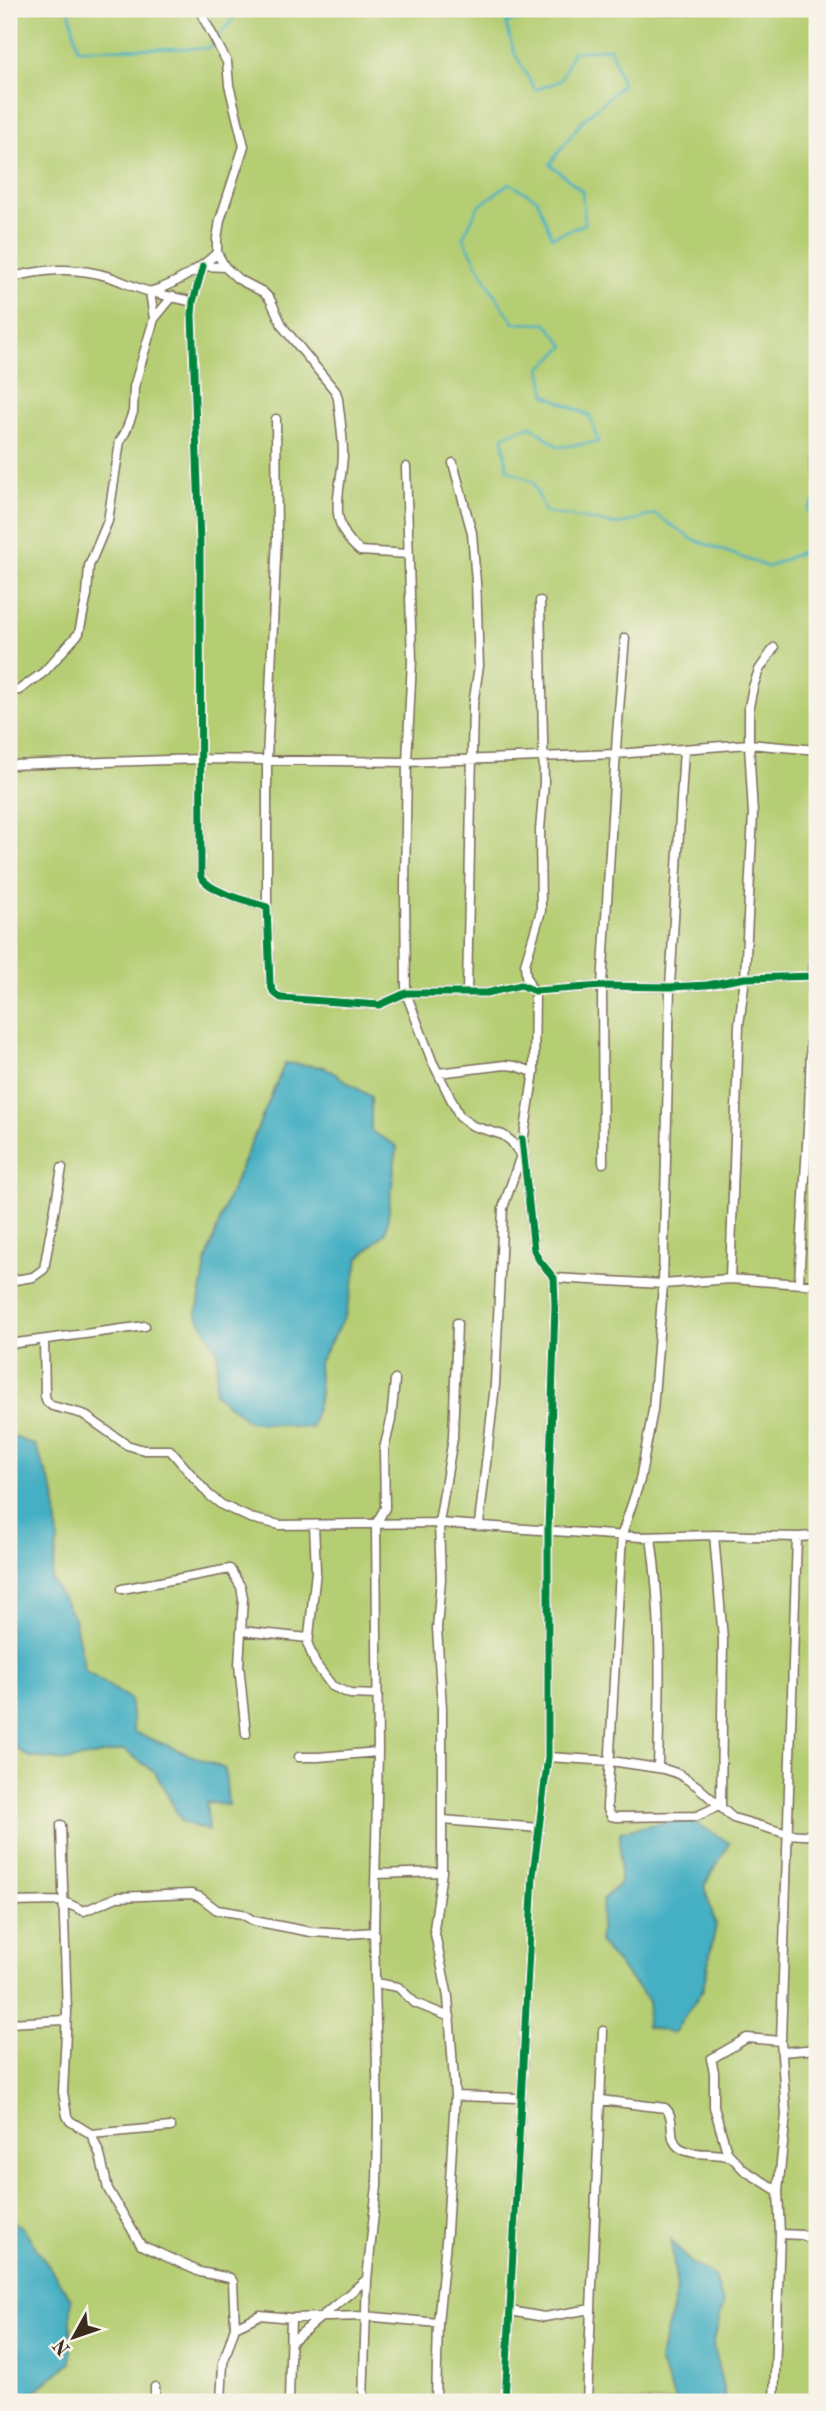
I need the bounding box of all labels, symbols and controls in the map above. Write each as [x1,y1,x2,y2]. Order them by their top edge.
north arrow [38,2302,108,2372]
text: N [51,2334,75,2358]

